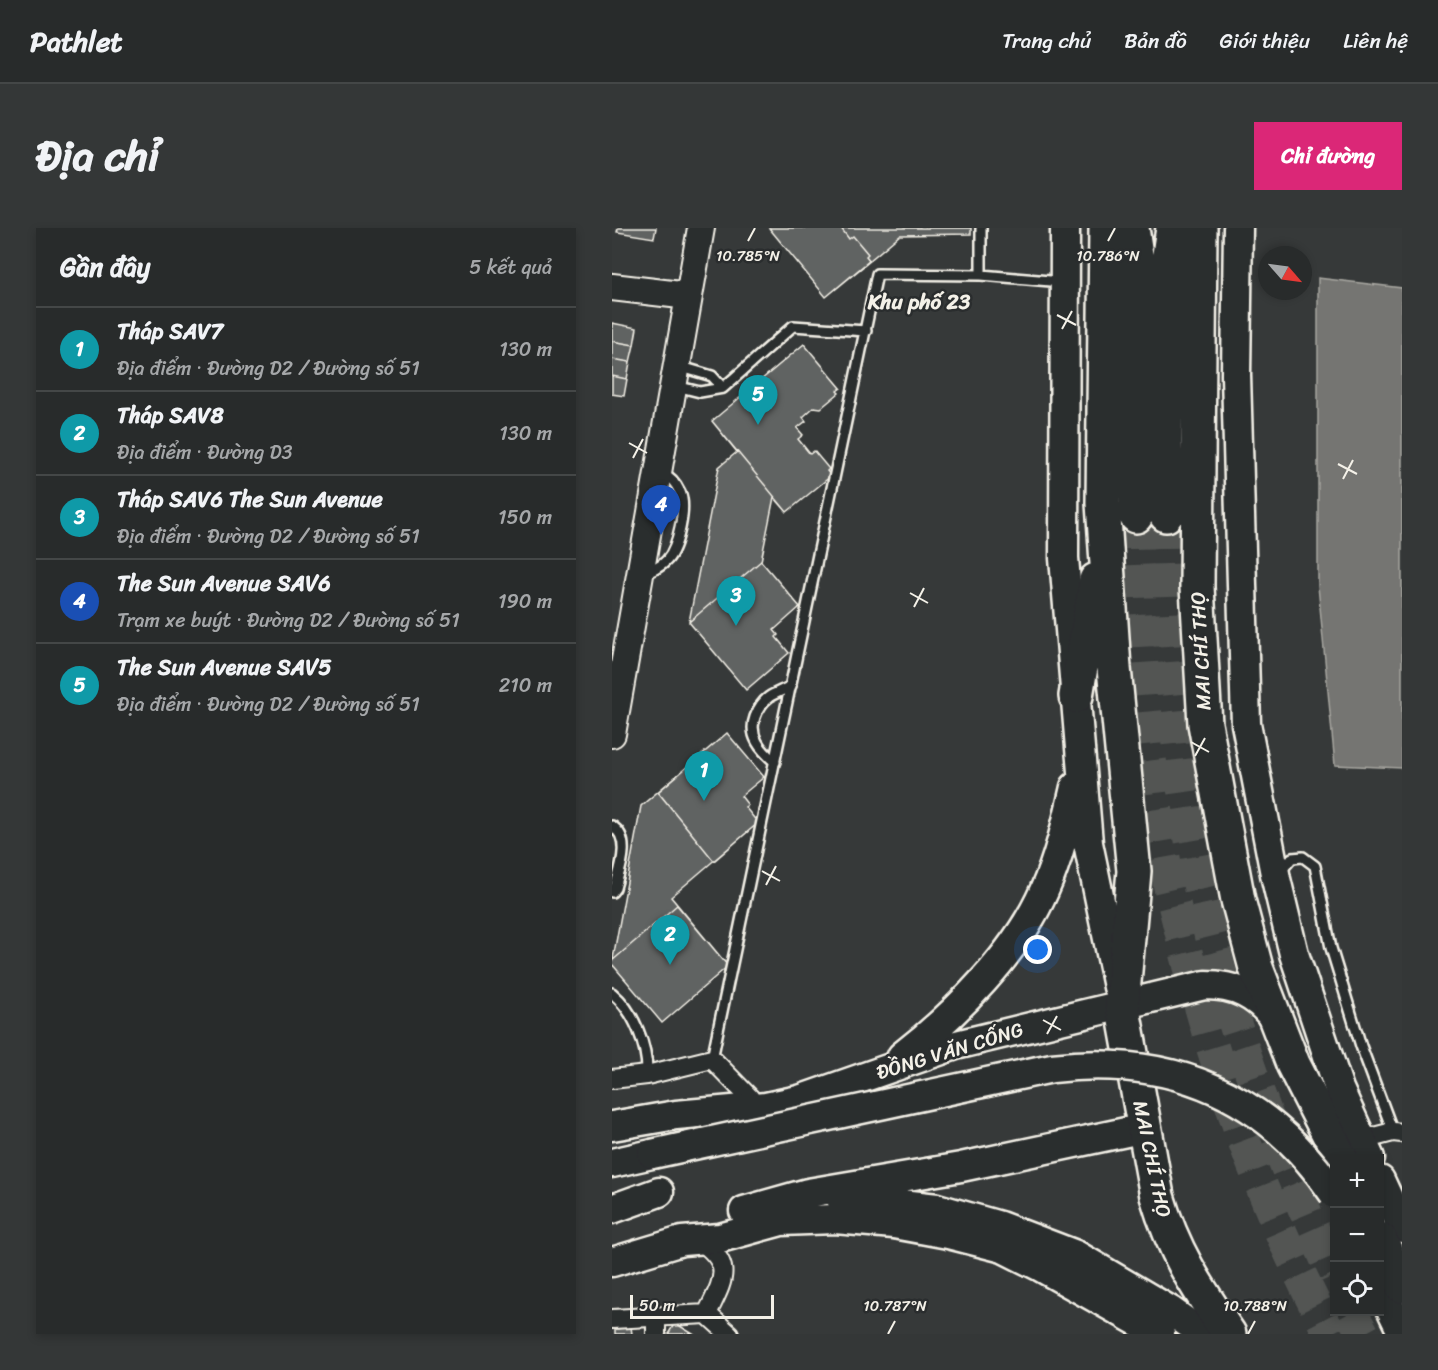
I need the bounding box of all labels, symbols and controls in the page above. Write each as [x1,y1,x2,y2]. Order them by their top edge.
text: Pathlet [30,17,123,66]
text: Trang chủ [1002,22,1091,60]
text: Bản đồ [1124,22,1187,60]
text: Giới thiệu [1220,22,1310,60]
text: Liên hệ [1343,22,1408,60]
text: Địa chỉ [36,119,159,193]
button: Chỉ đường [1254,122,1402,190]
text: 10.785°N [716,243,781,269]
text: 10.786°N [1076,243,1140,269]
text: Gần đây [60,244,150,290]
north arrow [1258,246,1312,300]
text: 5 kết quả [469,250,552,285]
district label: Khu phố 23 [867,283,971,321]
text: Tháp SAV7 [117,312,223,351]
text: 1 [75,332,84,367]
text: 130 m [499,332,552,367]
text: Địa điểm · Đường D2 / Đường số 51 [117,351,420,386]
pin: 5 [738,376,778,425]
text: Tháp SAV8 [117,396,224,435]
text: 2 [74,416,85,451]
text: 130 m [499,416,552,451]
text: Địa điểm · Đường D3 [117,435,292,470]
text: Tháp SAV6 The Sun Avenue [117,480,383,519]
pin: 4 [641,486,680,535]
text: 3 [74,500,85,535]
text: 150 m [498,500,552,535]
text: Địa điểm · Đường D2 / Đường số 51 [117,519,420,554]
text: The Sun Avenue SAV6 [117,564,331,603]
pin: 3 [716,576,756,626]
text: 4 [73,584,86,619]
text: 190 m [498,584,552,619]
street label: MAI CHÍ THỌ [1180,591,1222,711]
text: Trạm xe buýt · Đường D2 / Đường số 51 [117,603,460,638]
text: The Sun Avenue SAV5 [117,648,332,687]
text: 5 [73,668,86,703]
text: 210 m [499,668,552,703]
text: Địa điểm · Đường D2 / Đường số 51 [117,687,420,722]
pin: 1 [684,752,724,801]
pin: 2 [650,916,690,965]
your location [1023,935,1052,964]
street label: ĐỒNG VĂN CỐNG [872,1012,1028,1090]
street label: MAI CHÍ THỌ [1123,1097,1181,1221]
map controls [1330,1154,1384,1316]
button: + [1330,1154,1384,1208]
button: − [1330,1208,1384,1262]
button: locate [1330,1262,1384,1316]
text: 50 m [639,1291,675,1320]
scale bar [630,1292,774,1320]
text: 10.787°N [863,1293,927,1319]
text: 10.788°N [1223,1293,1288,1319]

